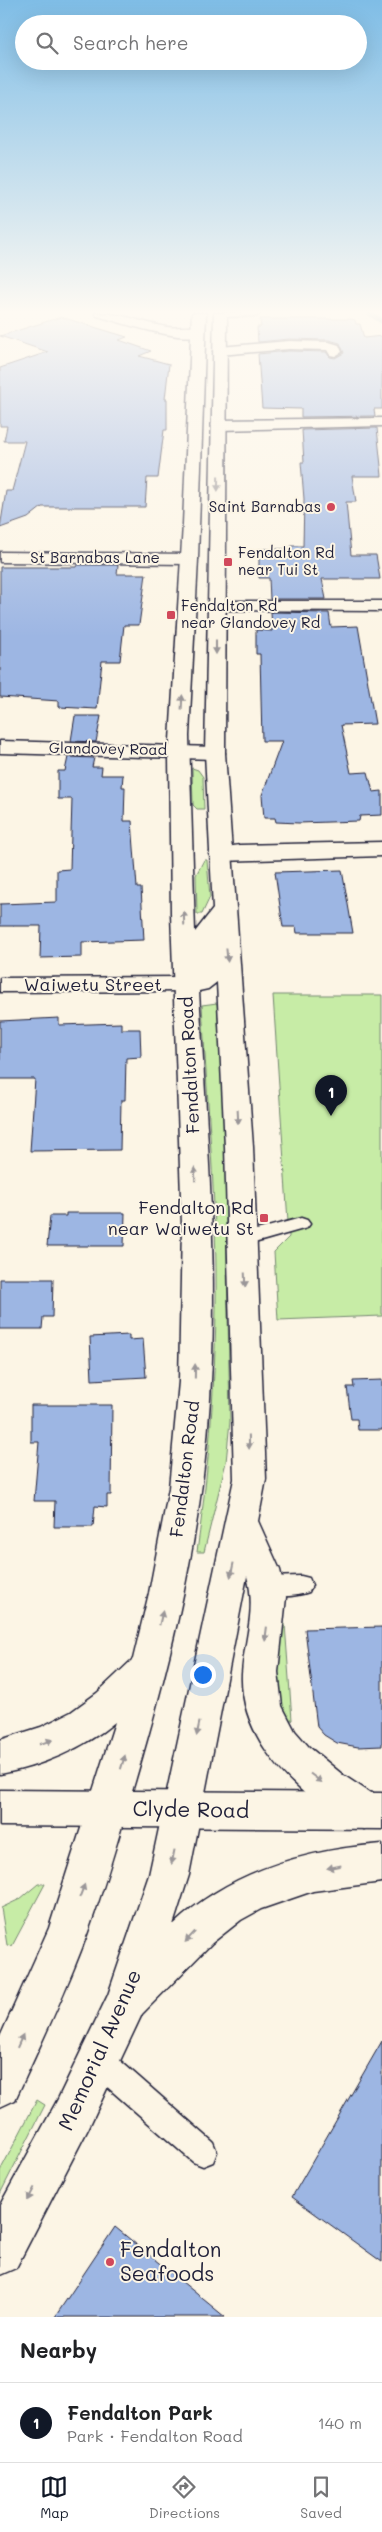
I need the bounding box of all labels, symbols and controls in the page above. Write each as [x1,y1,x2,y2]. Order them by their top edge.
search box [15,15,367,70]
icon: search [33,29,61,57]
text: Search here [73,30,189,55]
one-way arrow [214,476,222,492]
place label: Saint Barnabas [209,496,321,516]
marker: Saint Barnabas [325,501,337,513]
place label: Fendalton Rd near Tui St [238,542,334,579]
street label: St Barnabas Lane [30,547,160,567]
marker: Fendalton Rd near Tui St [222,556,234,568]
place label: Fendalton Rd near Glandovey Rd [181,595,320,632]
marker: Fendalton Rd near Glandovey Rd [165,609,177,621]
one-way arrow [212,639,220,655]
one-way arrow [178,694,186,710]
street label: Glandovey Road [49,737,167,759]
one-way arrow [179,910,187,926]
one-way arrow [224,948,232,964]
street label: Waiwetu Street [24,972,162,996]
street label: Fendalton Road [173,996,205,1134]
pin: 1 [315,1075,347,1116]
one-way arrow [234,1110,242,1126]
one-way arrow [191,1165,199,1181]
place label: Fendalton Rd near Waiwetu St [108,1195,254,1240]
marker: Fendalton Rd near Waiwetu St [258,1212,270,1224]
one-way arrow [241,1272,249,1288]
one-way arrow [191,1363,199,1379]
street label: Fendalton Road [164,1399,204,1539]
one-way arrow [245,1434,253,1450]
one-way arrow [228,1562,236,1577]
one-way arrow [157,1611,165,1626]
one-way arrow [262,1627,270,1643]
your location [190,1662,216,1688]
one-way arrow [194,1721,202,1737]
one-way arrow [39,1738,54,1745]
one-way arrow [119,1754,127,1769]
one-way arrow [309,1773,323,1783]
street label: Clyde Road [133,1794,250,1823]
one-way arrow [169,1849,177,1864]
one-way arrow [325,1863,341,1871]
one-way arrow [79,1884,87,1898]
one-way arrow [184,1931,196,1943]
street label: Memorial Avenue [51,1965,146,2134]
one-way arrow [16,2034,24,2048]
one-way arrow [27,2187,36,2201]
place label: Fendalton Seafoods [120,2235,221,2286]
marker: Fendalton Seafoods [104,2256,116,2268]
text: Nearby [20,2336,97,2363]
text: Fendalton Park [67,2400,213,2425]
text: 1 [32,2412,40,2433]
text: 140 m [318,2412,362,2433]
text: Park · Fendalton Road [67,2425,243,2446]
tab: Map [40,2473,69,2522]
tab: Directions [149,2473,220,2522]
tab: Saved [300,2473,342,2522]

